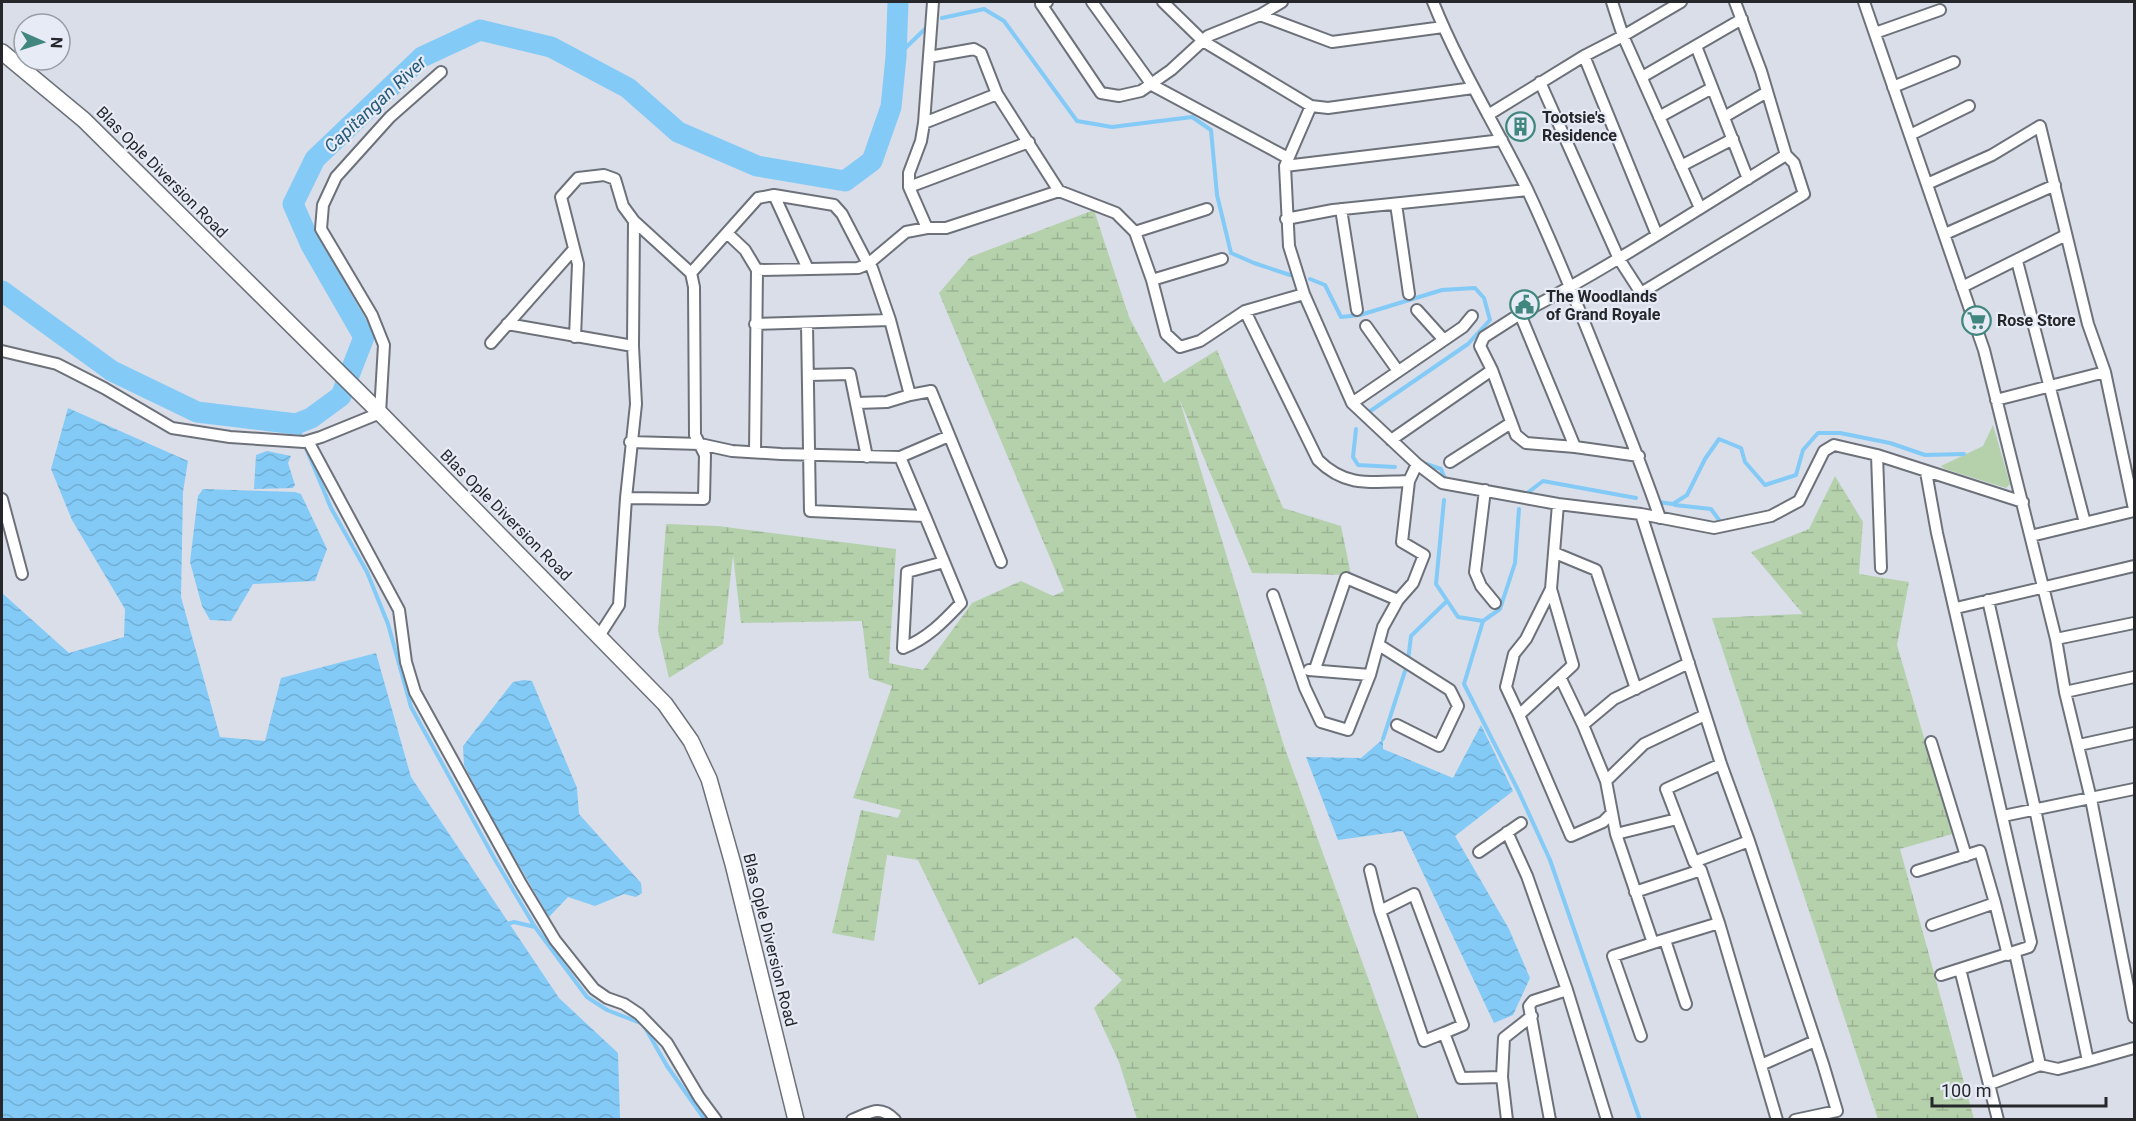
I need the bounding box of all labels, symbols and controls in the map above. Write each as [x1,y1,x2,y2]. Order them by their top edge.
north arrow [12,12,72,72]
text: N [47,37,66,49]
water label: Capitangan River [320,51,431,157]
street label: Blas Ople Diversion Road [92,102,232,242]
place label: Tootsie's Residence [1542,108,1617,145]
building icon: Tootsie's Residence [1505,110,1537,142]
place label: The Woodlands of Grand Royale [1546,287,1661,324]
public building icon: The Woodlands of Grand Royale [1509,289,1541,321]
supermarket icon: Rose Store [1960,304,1992,336]
place label: Rose Store [1997,311,2076,330]
street label: Blas Ople Diversion Road [436,445,576,585]
street label: Blas Ople Diversion Road [739,851,801,1029]
scale bar [1932,1070,2106,1108]
text: 100 m [1941,1080,1992,1101]

